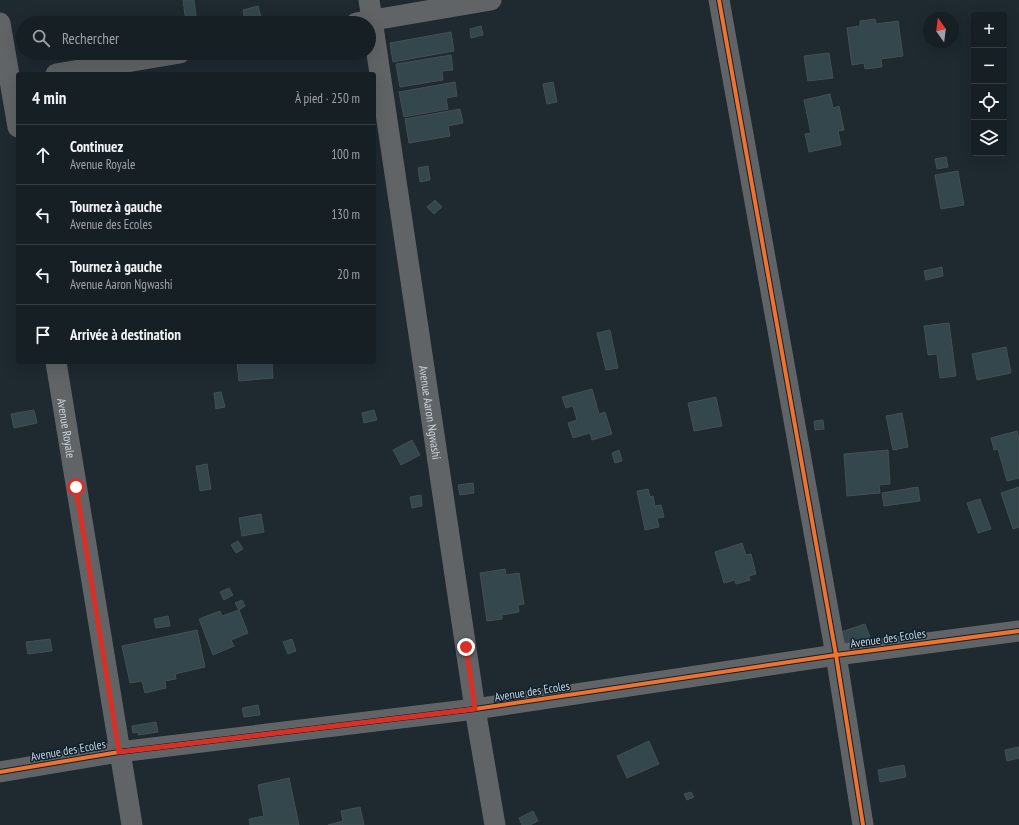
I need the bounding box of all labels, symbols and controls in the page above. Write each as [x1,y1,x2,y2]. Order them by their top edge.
north arrow [923,12,959,48]
map controls [971,12,1007,156]
button: + [971,12,1007,48]
search box [16,16,376,60]
icon: search [30,27,52,49]
text: Rechercher [62,29,119,48]
button: − [971,48,1007,84]
button: locate [971,84,1007,120]
text: 4 min [32,87,66,109]
text: À pied · 250 m [295,90,360,107]
button: layers [971,120,1007,156]
text: Continuez [70,137,123,156]
icon: ahead [32,144,54,166]
text: 100 m [331,146,360,163]
text: Avenue Royale [70,156,135,173]
text: Tournez à gauche [70,197,162,216]
icon: left [32,204,54,226]
text: 130 m [331,206,360,223]
text: Avenue des Ecoles [70,216,152,233]
text: Tournez à gauche [70,257,162,276]
icon: left [32,264,54,286]
text: 20 m [337,266,360,283]
text: Avenue Aaron Ngwashi [70,276,173,293]
icon: arrive [32,324,54,346]
text: Arrivée à destination [70,325,181,344]
street label: Avenue Aaron Ngwashi [416,364,445,460]
street label: Avenue Royale [55,397,79,459]
route start [67,478,85,496]
street label: Avenue des Ecoles [849,625,927,651]
route end [457,638,475,656]
street label: Avenue des Ecoles [493,678,571,704]
street label: Avenue des Ecoles [29,736,107,764]

